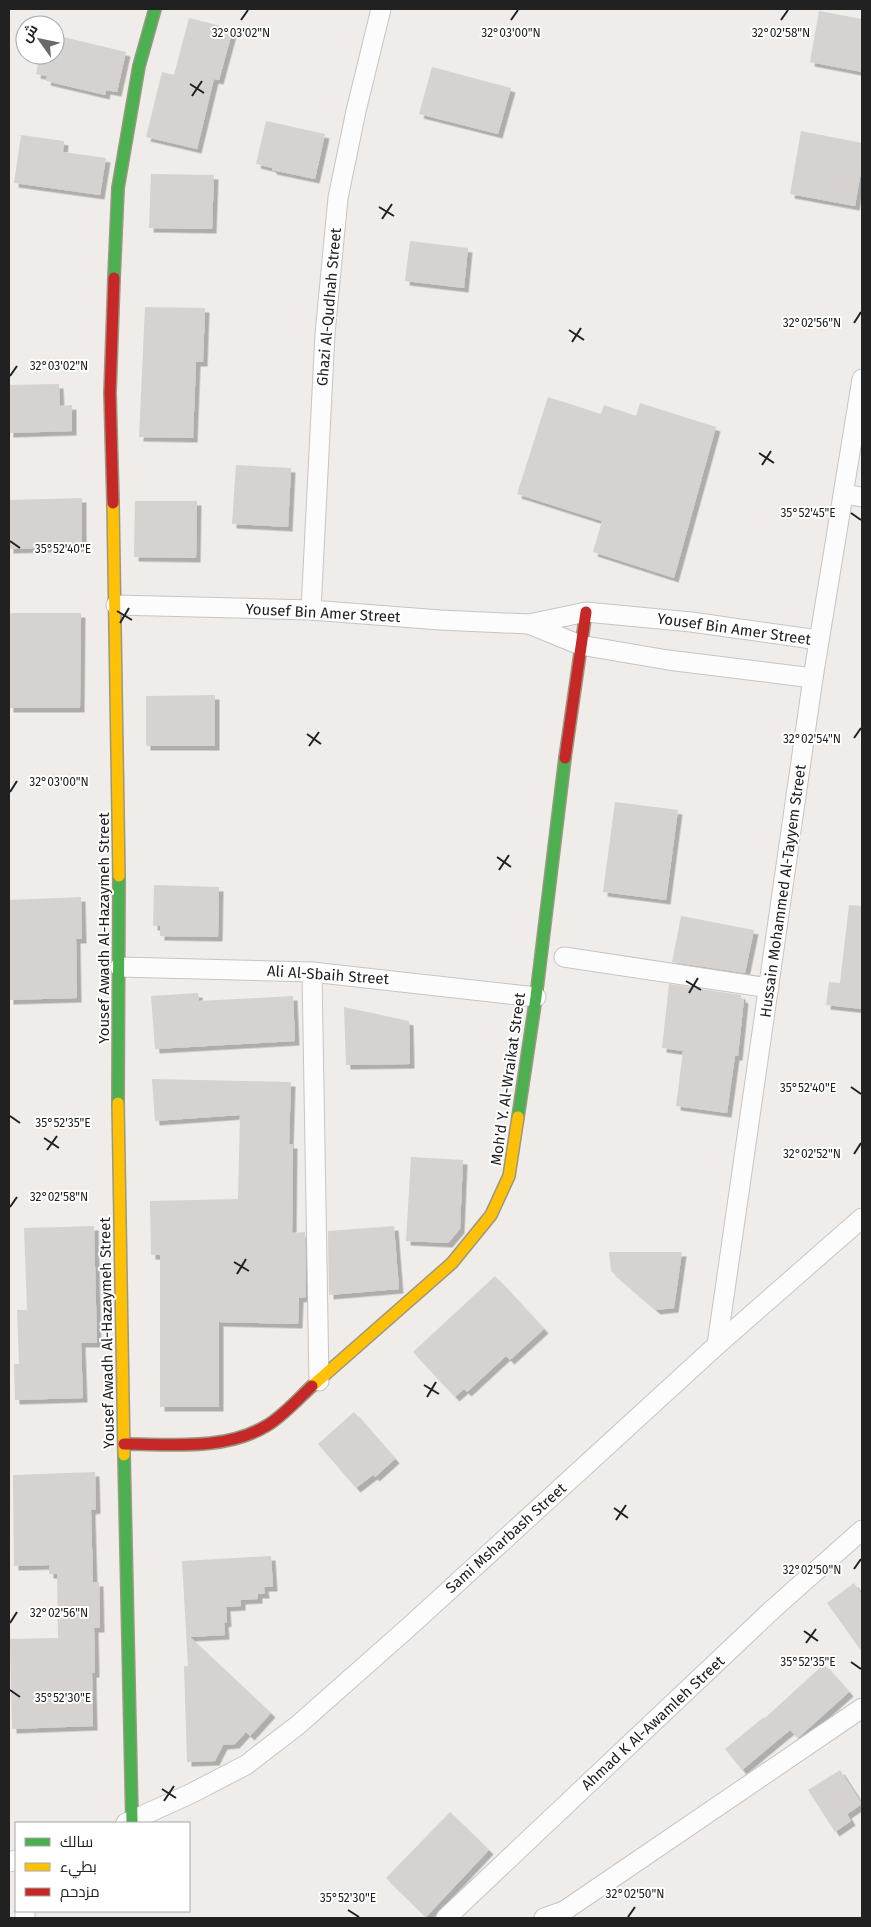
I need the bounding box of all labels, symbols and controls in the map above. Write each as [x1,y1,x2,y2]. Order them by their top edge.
north arrow [15,15,65,65]
text: ش [17,21,42,45]
text: 32°03'02"N [212,26,270,40]
text: 32°03'00"N [481,26,541,40]
text: 32°02'58"N [752,26,810,40]
street label: Ghazi Al-Qudhah Street [313,227,345,387]
text: 32°02'56"N [783,316,841,330]
text: 32°03'02"N [30,359,88,373]
text: 35°52'45"E [780,506,836,520]
text: 35°52'40"E [35,542,91,556]
street label: Yousef Bin Amer Street [245,600,402,626]
street label: Yousef Bin Amer Street [656,609,813,649]
text: 32°02'54"N [783,732,841,746]
street label: Hussain Mohammed Al-Tayyem Street [756,763,810,1019]
text: 32°03'00"N [29,775,89,789]
street label: Yousef Awadh Al-Hazaymeh Street [95,812,113,1044]
street label: Ali Al-Sbaih Street [266,962,390,988]
street label: Moh'd Y. Al-Wraikat Street [487,991,529,1167]
text: 35°52'40"E [780,1081,836,1095]
text: 35°52'35"E [35,1116,91,1130]
text: 32°02'52"N [783,1147,841,1161]
text: 32°02'58"N [30,1190,88,1204]
street label: Yousef Awadh Al-Hazaymeh Street [96,1217,118,1449]
street label: Sami Msharbash Street [442,1479,570,1597]
text: 32°02'50"N [783,1563,841,1577]
text: 32°02'56"N [30,1606,88,1620]
street label: Ahmad K Al-Awamleh Street [578,1652,729,1794]
text: 35°52'35"E [780,1655,836,1669]
text: 35°52'30"E [35,1691,91,1705]
legend [15,1822,190,1912]
text: سالك [60,1833,93,1851]
text: بطيء [60,1858,97,1879]
text: مزدحم [60,1883,100,1902]
text: 32°02'50"N [606,1887,664,1901]
text: 35°52'30"E [320,1891,376,1905]

